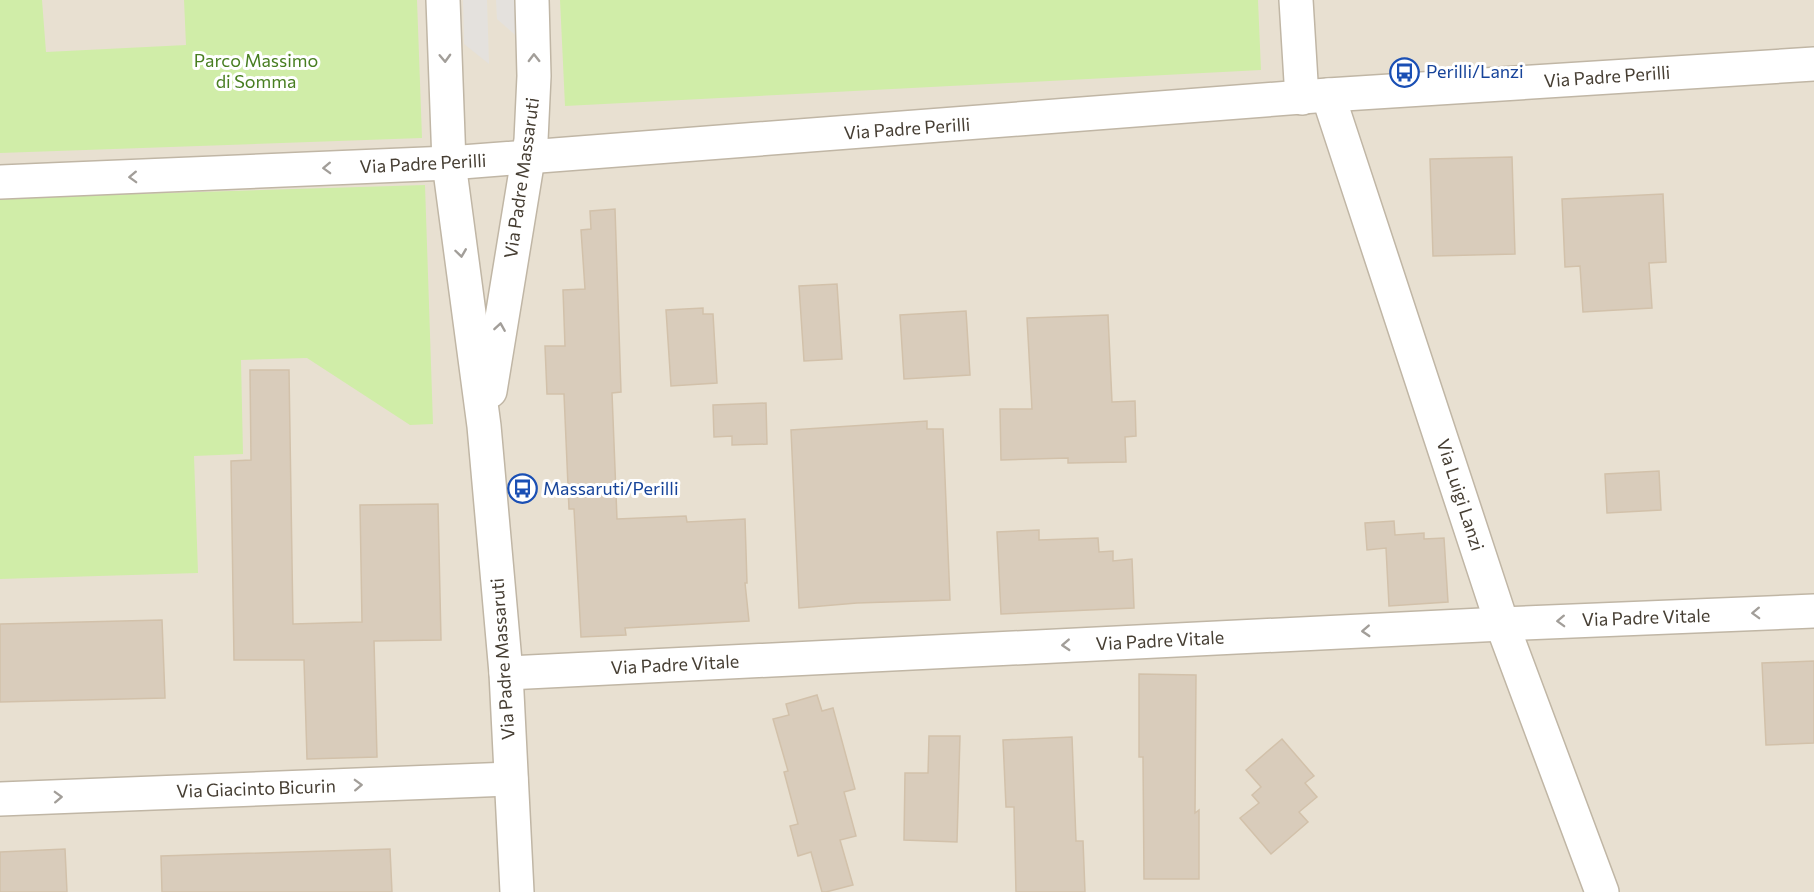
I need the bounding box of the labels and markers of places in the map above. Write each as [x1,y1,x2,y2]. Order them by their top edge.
bus stop icon: Perilli/Lanzi [1389,56,1421,88]
place label: Perilli/Lanzi [1426,60,1524,82]
bus stop icon: Massaruti/Perilli [506,473,538,505]
place label: Massaruti/Perilli [543,477,679,499]

